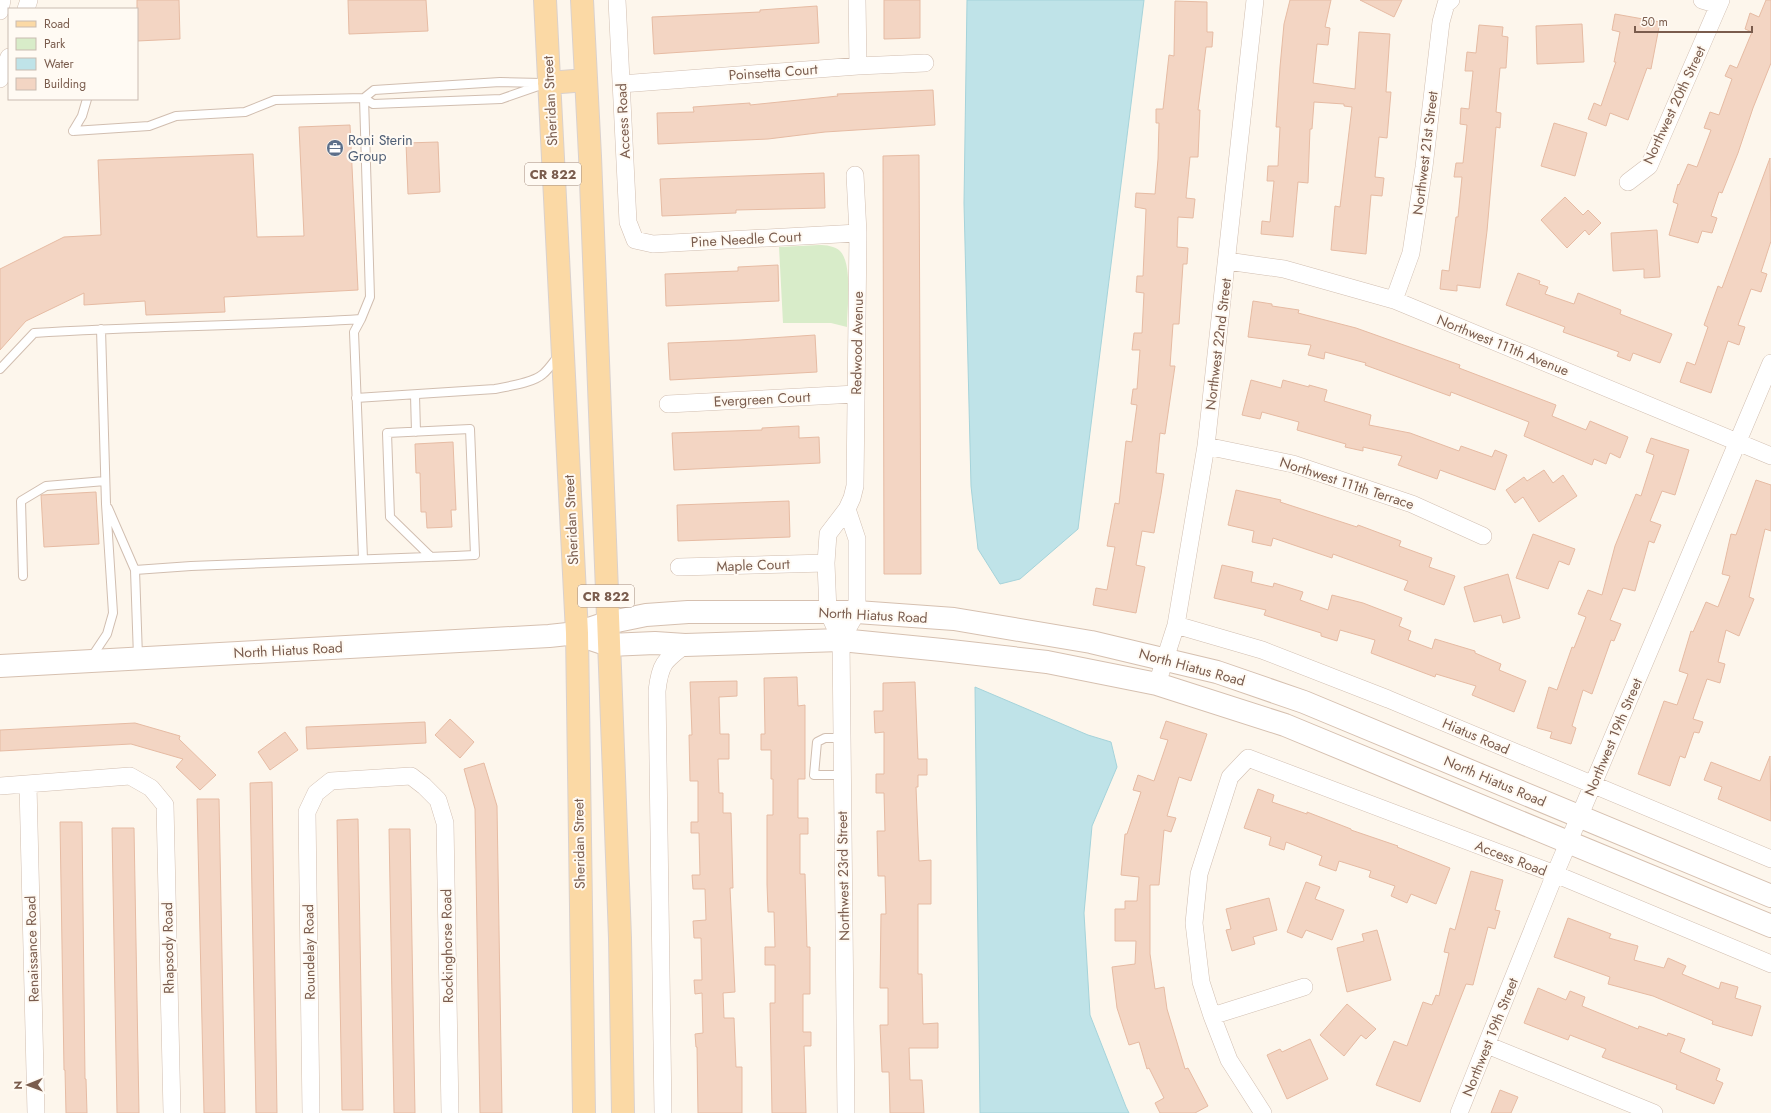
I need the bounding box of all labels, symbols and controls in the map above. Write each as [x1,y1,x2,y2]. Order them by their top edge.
legend [8,8,138,100]
scale bar [1635,8,1752,34]
text: 50 m [1641,13,1668,31]
text: Road [44,15,70,33]
text: Park [44,35,66,53]
street label: Northwest 20th Street [1638,42,1710,167]
text: Water [44,55,75,73]
street label: Sheridan Street [538,55,562,147]
street label: Poinsetta Court [728,59,819,85]
text: Building [44,75,86,93]
street label: Access Road [611,83,635,159]
street label: Northwest 21st Street [1407,89,1443,216]
place label: Roni Sterin Group [348,130,413,166]
office icon: Roni Sterin Group [325,138,345,158]
road number: CR 822 [525,163,581,185]
street label: Pine Needle Court [690,226,802,252]
street label: Northwest 22nd Street [1200,276,1236,411]
street label: Redwood Avenue [846,291,868,395]
street label: Northwest 111th Avenue [1434,309,1572,381]
street label: Evergreen Court [713,386,811,412]
street label: Northwest 111th Terrace [1277,452,1417,514]
street label: Sheridan Street [559,474,583,566]
street label: Maple Court [716,554,791,576]
road number: CR 822 [578,585,634,607]
street label: North Hiatus Road [818,602,928,628]
street label: North Hiatus Road [233,637,343,663]
street label: North Hiatus Road [1137,643,1247,691]
street label: Northwest 19th Street [1579,674,1647,799]
street label: Hiatus Road [1439,713,1513,759]
street label: North Hiatus Road [1441,750,1549,812]
street label: Sheridan Street [568,798,590,889]
street label: Northwest 23rd Street [832,810,854,941]
street label: Access Road [1472,835,1550,881]
street label: Rockinghorse Road [436,889,458,1003]
street label: Renaissance Road [20,895,44,1003]
street label: Rhapsody Road [157,902,179,994]
street label: Roundelay Road [298,904,320,1000]
street label: Northwest 19th Street [1457,974,1523,1099]
north arrow [8,1065,48,1105]
text: N [10,1081,26,1090]

